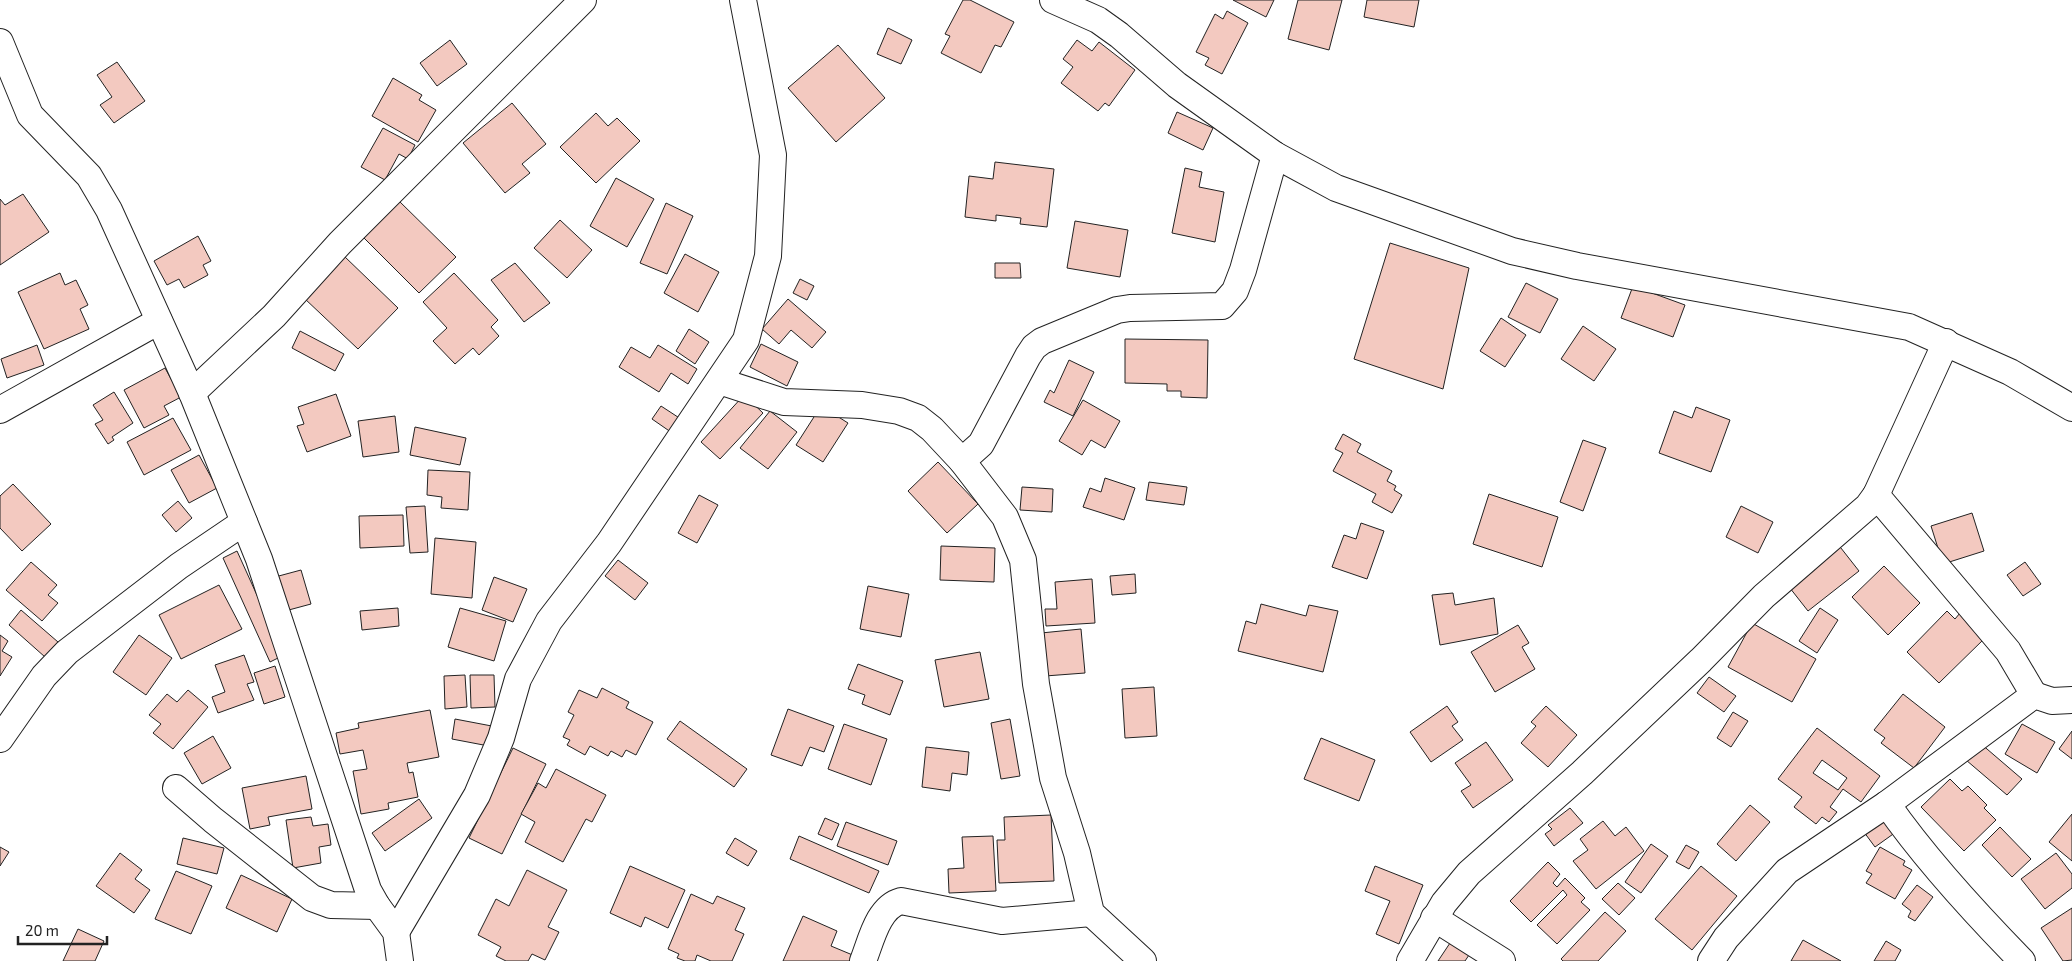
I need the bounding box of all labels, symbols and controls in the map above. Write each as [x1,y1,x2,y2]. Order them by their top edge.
scale bar [18,914,106,946]
text: 20 m [25,921,59,939]

